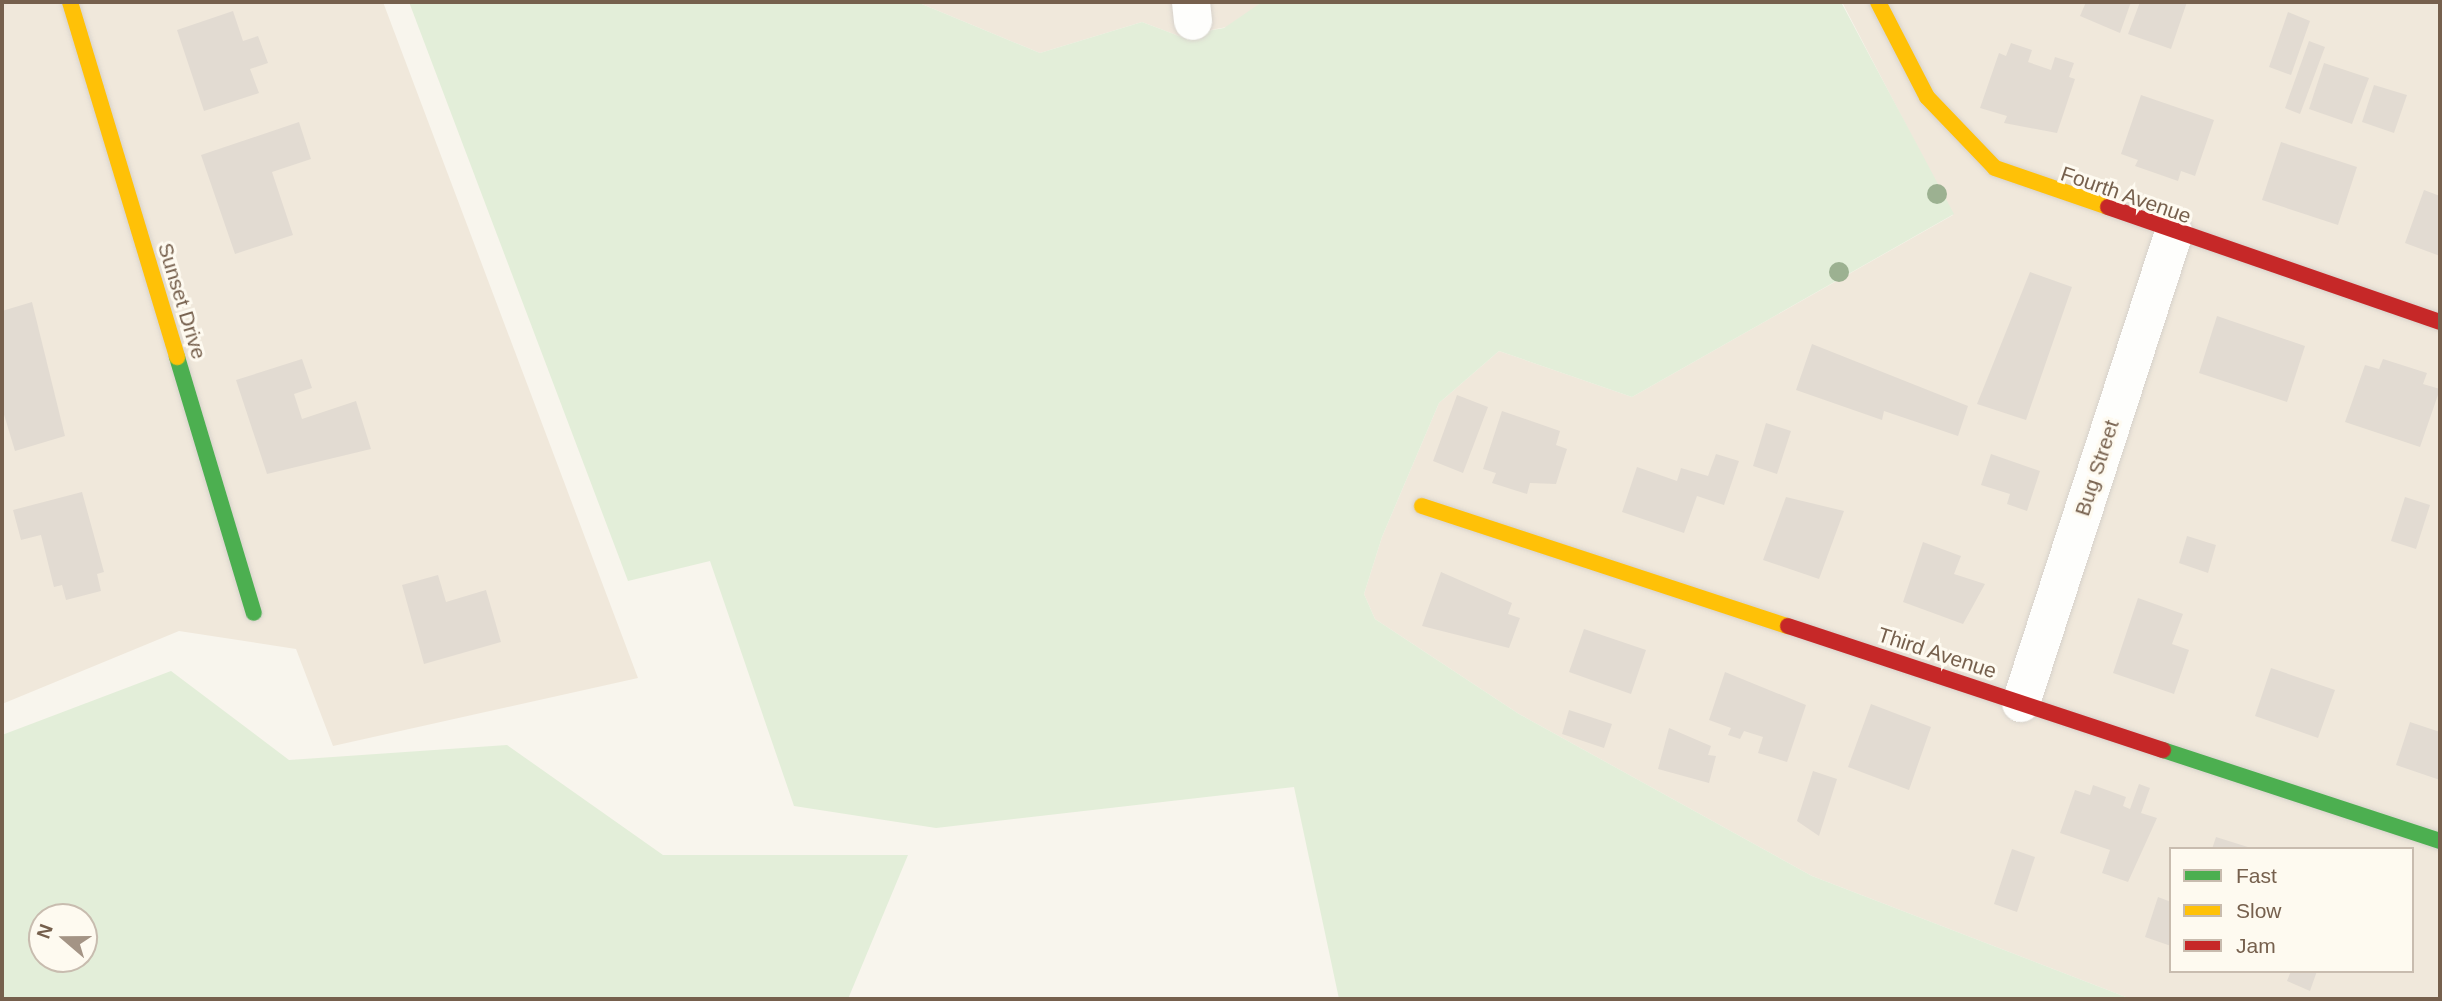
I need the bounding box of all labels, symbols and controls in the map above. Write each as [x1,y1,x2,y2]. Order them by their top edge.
street label: Fourth Avenue [2057,161,2195,229]
street label: Sunset Drive [152,240,212,362]
street label: Bug Street [2070,417,2124,519]
street label: Third Avenue [1874,622,2000,684]
legend [2169,847,2414,973]
text: Fast [2236,864,2277,887]
text: Slow [2236,899,2282,922]
north arrow [28,903,98,973]
text: N [32,921,57,941]
text: Jam [2236,934,2276,957]

